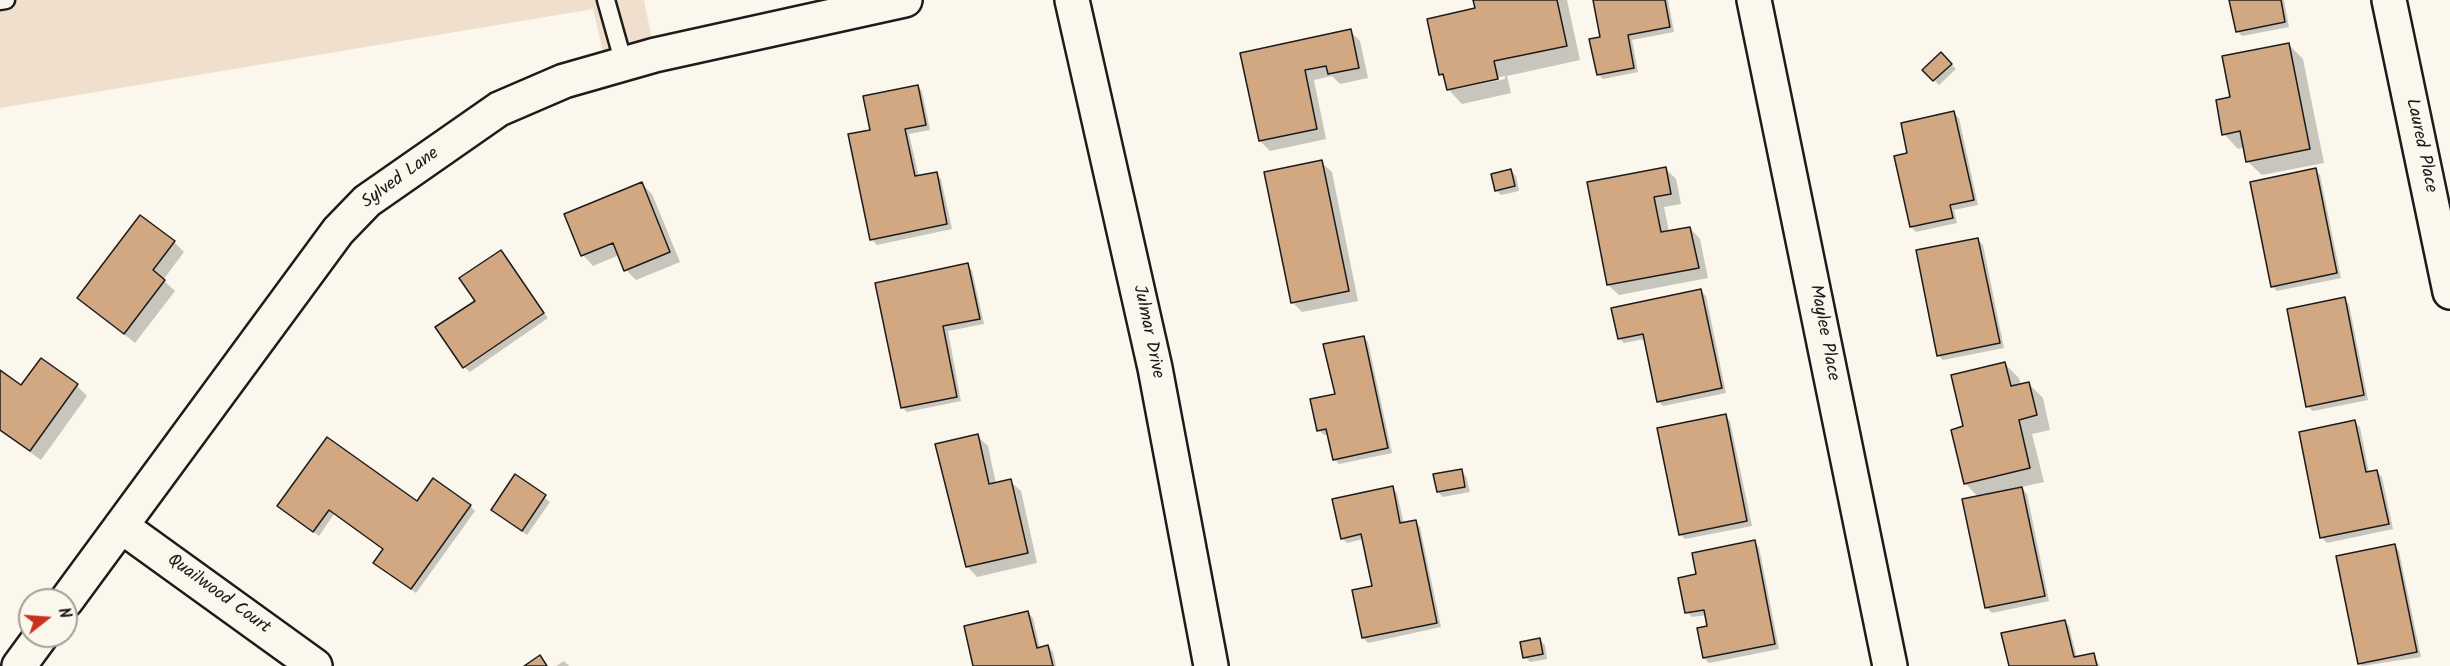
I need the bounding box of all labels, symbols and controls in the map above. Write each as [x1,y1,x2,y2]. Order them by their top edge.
street label: Laured Place [2399,97,2441,195]
street label: Sylved Lane [358,144,444,214]
street label: Julmar Drive [1127,283,1167,381]
street label: Maylee Place [1803,283,1843,383]
street label: Quailwood Court [162,550,274,640]
north arrow [18,588,78,648]
text: N [50,605,77,622]

